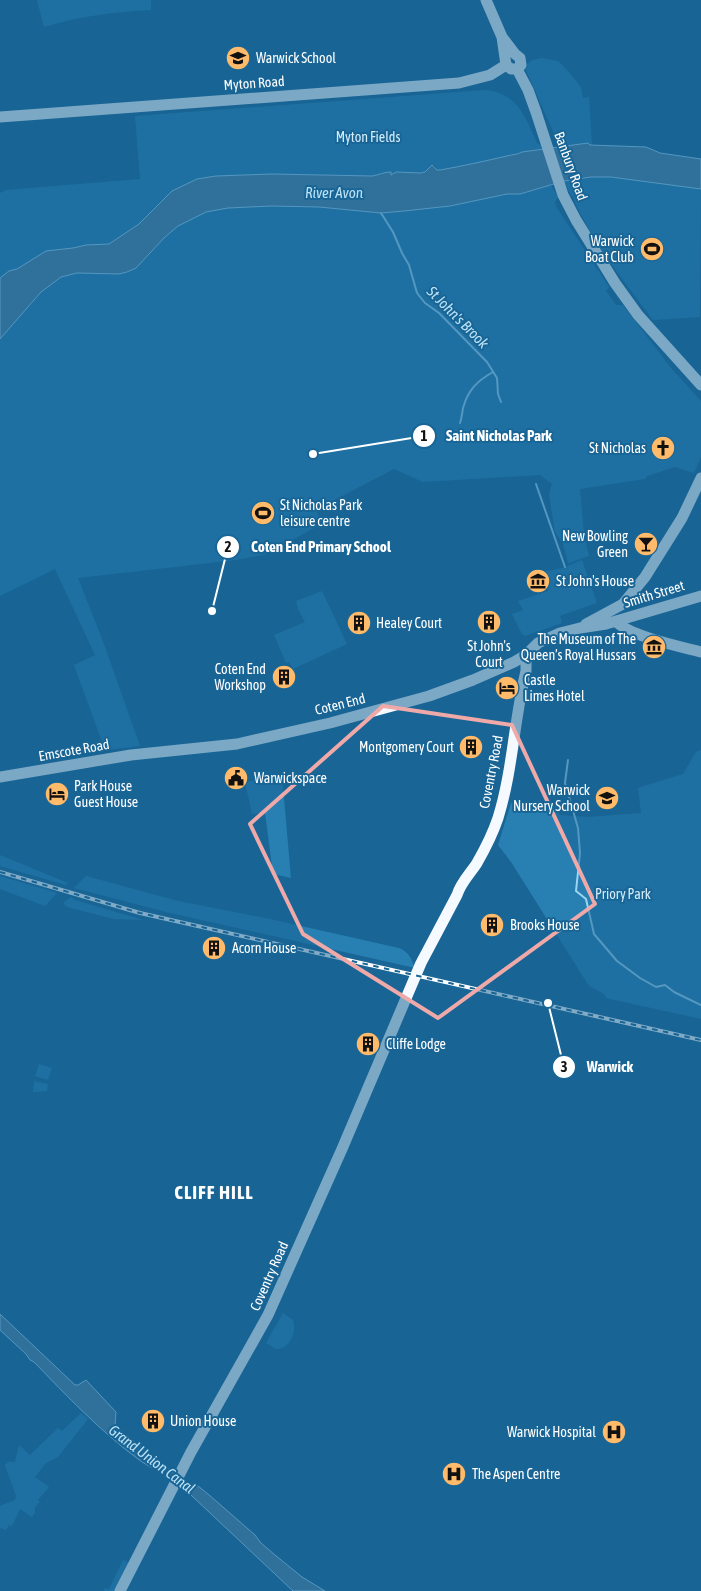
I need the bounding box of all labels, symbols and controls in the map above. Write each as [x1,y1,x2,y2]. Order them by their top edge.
school or university icon: Warwick School [225,45,251,71]
place label: Warwick School [256,50,336,66]
street label: Myton Road [223,73,285,93]
park label: Myton Fields [336,129,400,145]
street label: Banbury Road [551,129,591,203]
water label: River Avon [305,184,363,201]
place label: Warwick Boat Club [585,233,634,265]
sports icon: Warwick Boat Club [639,236,665,262]
water label: St John's Brook [423,282,493,352]
callout: Saint Nicholas Park [411,421,562,451]
text: 1 [420,427,428,444]
text: Saint Nicholas Park [446,427,552,444]
church icon: St Nicholas [650,435,676,461]
place label: St Nicholas [589,440,646,456]
place label: St Nicholas Park leisure centre [280,497,362,529]
sports icon: St Nicholas Park leisure centre [250,500,276,526]
place label: New Bowling Green [562,528,628,560]
bar icon: New Bowling Green [633,531,659,557]
callout: Coten End Primary School [216,532,400,562]
text: 2 [224,538,232,555]
text: Coten End Primary School [251,538,392,555]
museum icon: St John's House [525,568,551,594]
place label: St John's House [556,573,634,589]
street label: Smith Street [622,577,686,611]
building icon: St John's Court [476,609,502,635]
building icon: Healey Court [346,610,372,636]
place label: Healey Court [376,615,442,631]
place label: The Museum of The Queen’s Royal Hussars [521,631,636,663]
museum icon: The Museum of The Queen’s Royal Hussars [641,634,667,660]
place label: St John's Court [467,638,511,670]
place label: Coten End Workshop [214,661,266,693]
building icon: Coten End Workshop [271,664,297,690]
place label: Castle Limes Hotel [524,672,585,704]
hotel icon: Castle Limes Hotel [494,675,520,701]
street label: Coten End [313,690,367,718]
building icon: Montgomery Court [458,734,484,760]
street label: Coventry Road [476,734,506,810]
street label: Emscote Road [37,736,111,764]
place label: Montgomery Court [359,739,454,755]
public building icon: Warwickspace [223,765,249,791]
place label: Warwickspace [254,770,327,786]
place label: Park House Guest House [74,778,138,810]
hotel icon: Park House Guest House [44,781,70,807]
place label: Warwick Nursery School [513,782,590,814]
school or university icon: Warwick Nursery School [594,785,620,811]
park label: Priory Park [595,886,651,902]
building icon: Brooks House [479,912,505,938]
place label: Brooks House [510,917,580,933]
building icon: Acorn House [201,935,227,961]
place label: Acorn House [232,940,296,956]
building icon: Cliffe Lodge [355,1031,381,1057]
place label: Cliffe Lodge [386,1036,446,1052]
callout: Warwick [552,1052,643,1082]
text: 3 [560,1058,568,1075]
text: Warwick [586,1058,634,1075]
district label: CLIFF HILL [174,1181,254,1203]
street label: Coventry Road [247,1239,291,1313]
building icon: Union House [140,1408,166,1434]
place label: Union House [170,1413,236,1429]
hospital icon: Warwick Hospital [601,1419,627,1445]
water label: Grand Union Canal [106,1421,198,1497]
place label: Warwick Hospital [507,1424,596,1440]
hospital icon: The Aspen Centre [441,1461,467,1487]
place label: The Aspen Centre [472,1466,560,1482]

